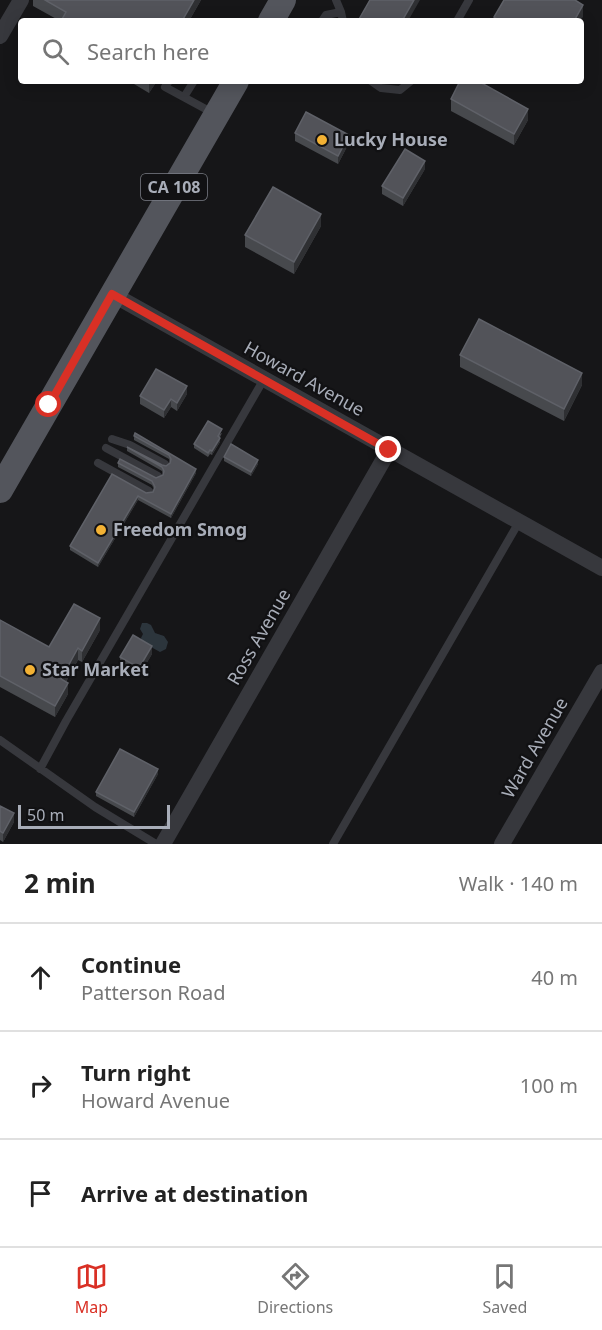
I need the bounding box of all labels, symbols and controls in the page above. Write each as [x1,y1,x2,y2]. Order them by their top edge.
search box [18,18,584,84]
icon: search [39,35,72,68]
text: Search here [87,36,209,66]
place label: Lucky House [334,127,448,151]
marker: Lucky House [315,133,329,147]
road number: CA 108 [141,174,207,200]
street label: Howard Avenue [240,335,369,421]
route start [35,391,61,417]
route end [375,436,401,462]
place label: Freedom Smog [113,517,247,541]
marker: Freedom Smog [94,523,108,537]
street label: Ross Avenue [221,584,295,689]
place label: Star Market [42,657,149,681]
marker: Star Market [23,663,37,677]
street label: Ward Avenue [496,693,573,802]
scale bar [18,802,170,830]
text: 50 m [27,804,64,826]
text: 2 min [24,865,96,901]
text: Walk · 140 m [459,870,578,897]
text: Continue [81,949,181,979]
icon: ahead [24,961,57,994]
text: 40 m [531,964,578,991]
text: Patterson Road [81,979,226,1006]
text: Turn right [81,1057,191,1087]
icon: right [24,1069,57,1102]
text: 100 m [520,1072,578,1099]
text: Howard Avenue [81,1087,230,1114]
icon: arrive [24,1177,57,1210]
text: Arrive at destination [81,1178,308,1208]
tab: Map [75,1260,108,1318]
tab: Directions [257,1260,333,1318]
tab: Saved [483,1260,527,1318]

